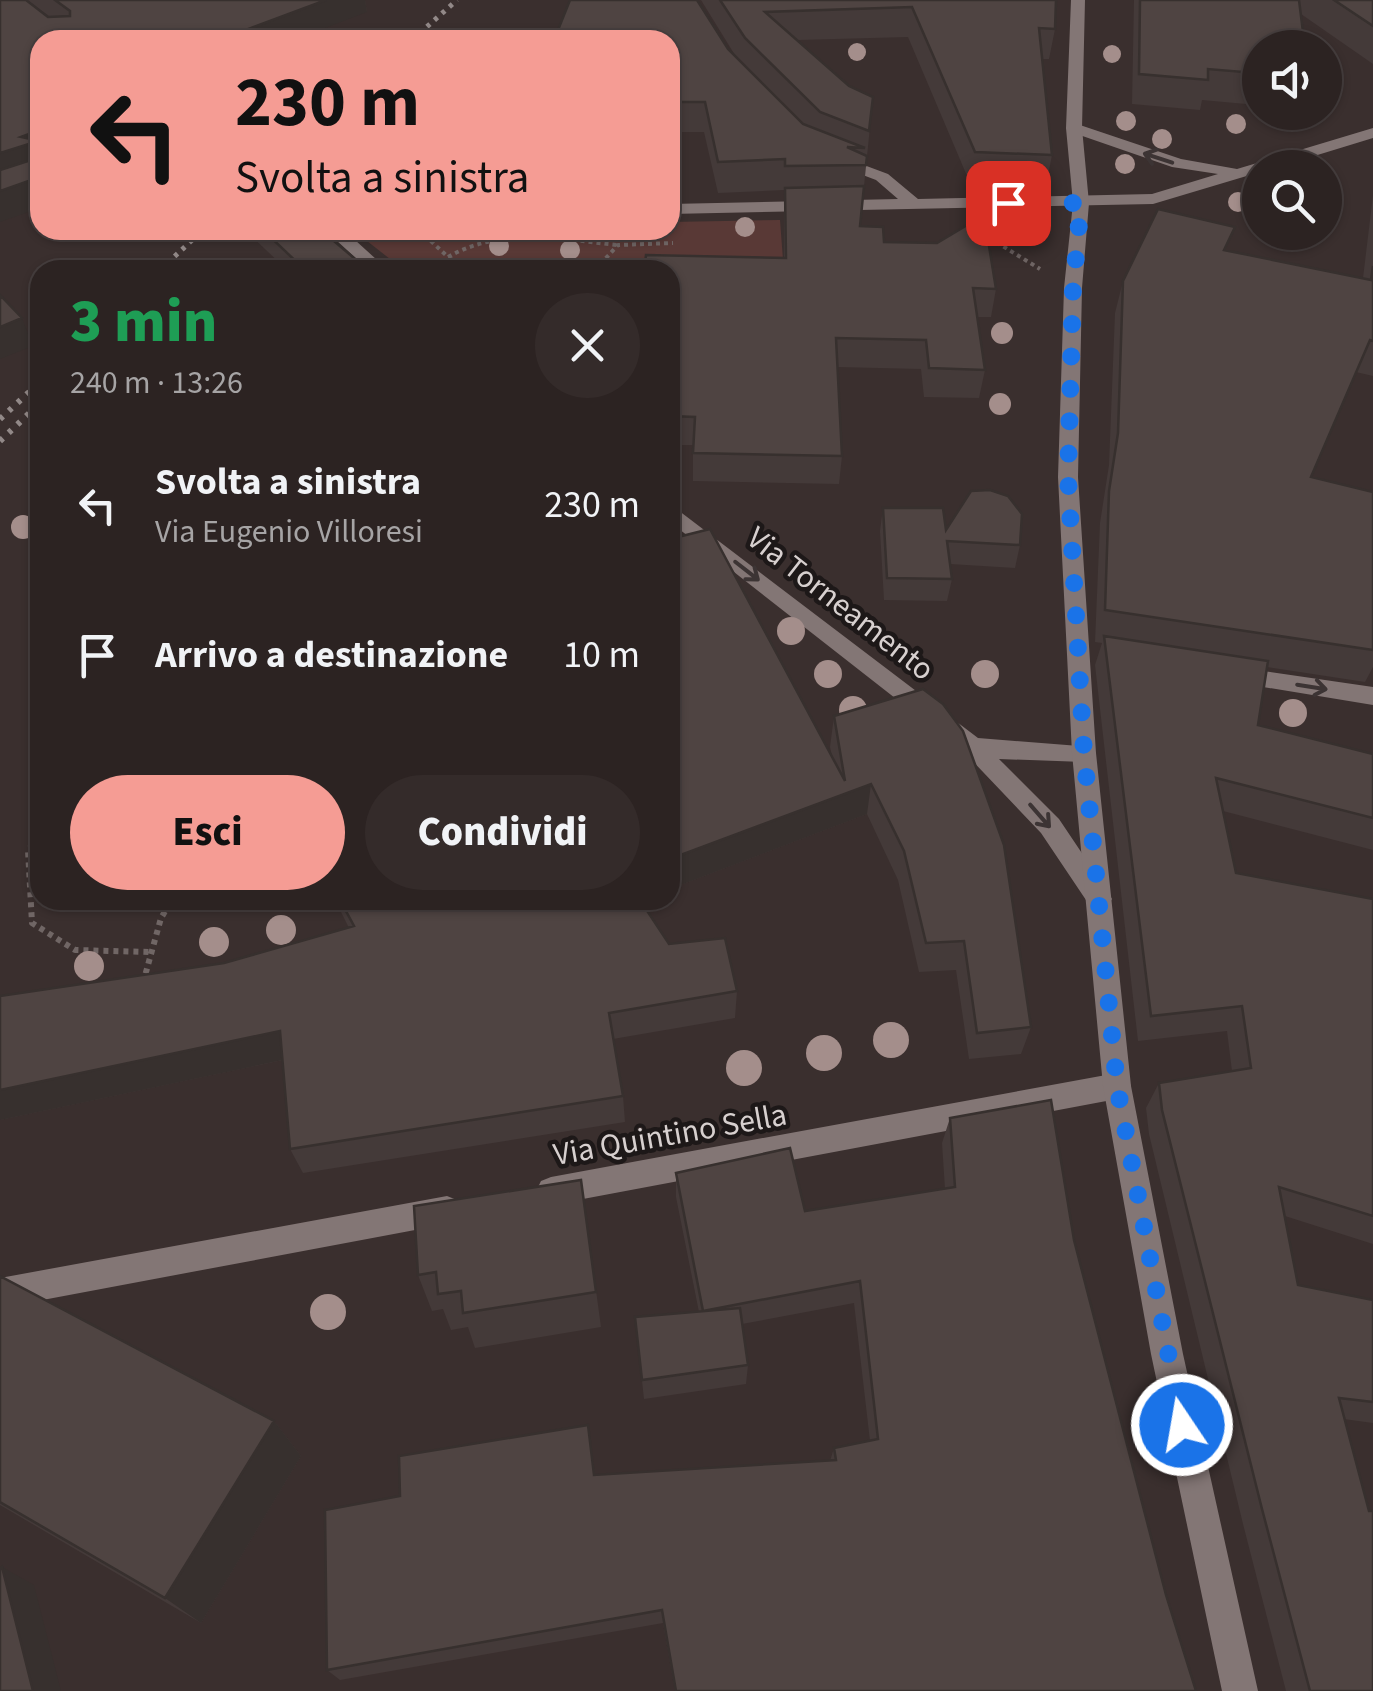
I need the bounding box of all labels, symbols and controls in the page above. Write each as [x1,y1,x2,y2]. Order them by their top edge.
map controls [1242,30,1342,250]
button: sound [1242,30,1342,130]
text: 230 m [235,53,420,153]
icon: left [70,70,200,200]
text: Svolta a sinistra [235,146,529,210]
one-way arrow [1142,148,1174,166]
button: search [1242,150,1342,250]
pin [966,161,1051,246]
icon: arrive [981,176,1036,231]
text: 3 min [70,280,217,365]
button: close [535,293,640,398]
text: 240 m · 13:26 [70,360,243,406]
text: Svolta a sinistra [155,455,421,509]
icon: left [70,478,125,533]
text: 230 m [544,478,640,532]
text: Via Eugenio Villoresi [155,509,423,555]
street label: Via Torneamento [737,516,944,692]
one-way arrow [733,560,760,581]
icon: arrive [70,628,125,683]
text: Arrivo a destinazione [155,628,508,682]
text: 10 m [563,628,640,682]
one-way arrow [1295,678,1327,696]
button: Esci [70,775,345,890]
button: Condividi [365,775,640,890]
one-way arrow [1029,802,1051,828]
street label: Via Quintino Sella [550,1092,791,1178]
position arrow [1130,1373,1234,1477]

